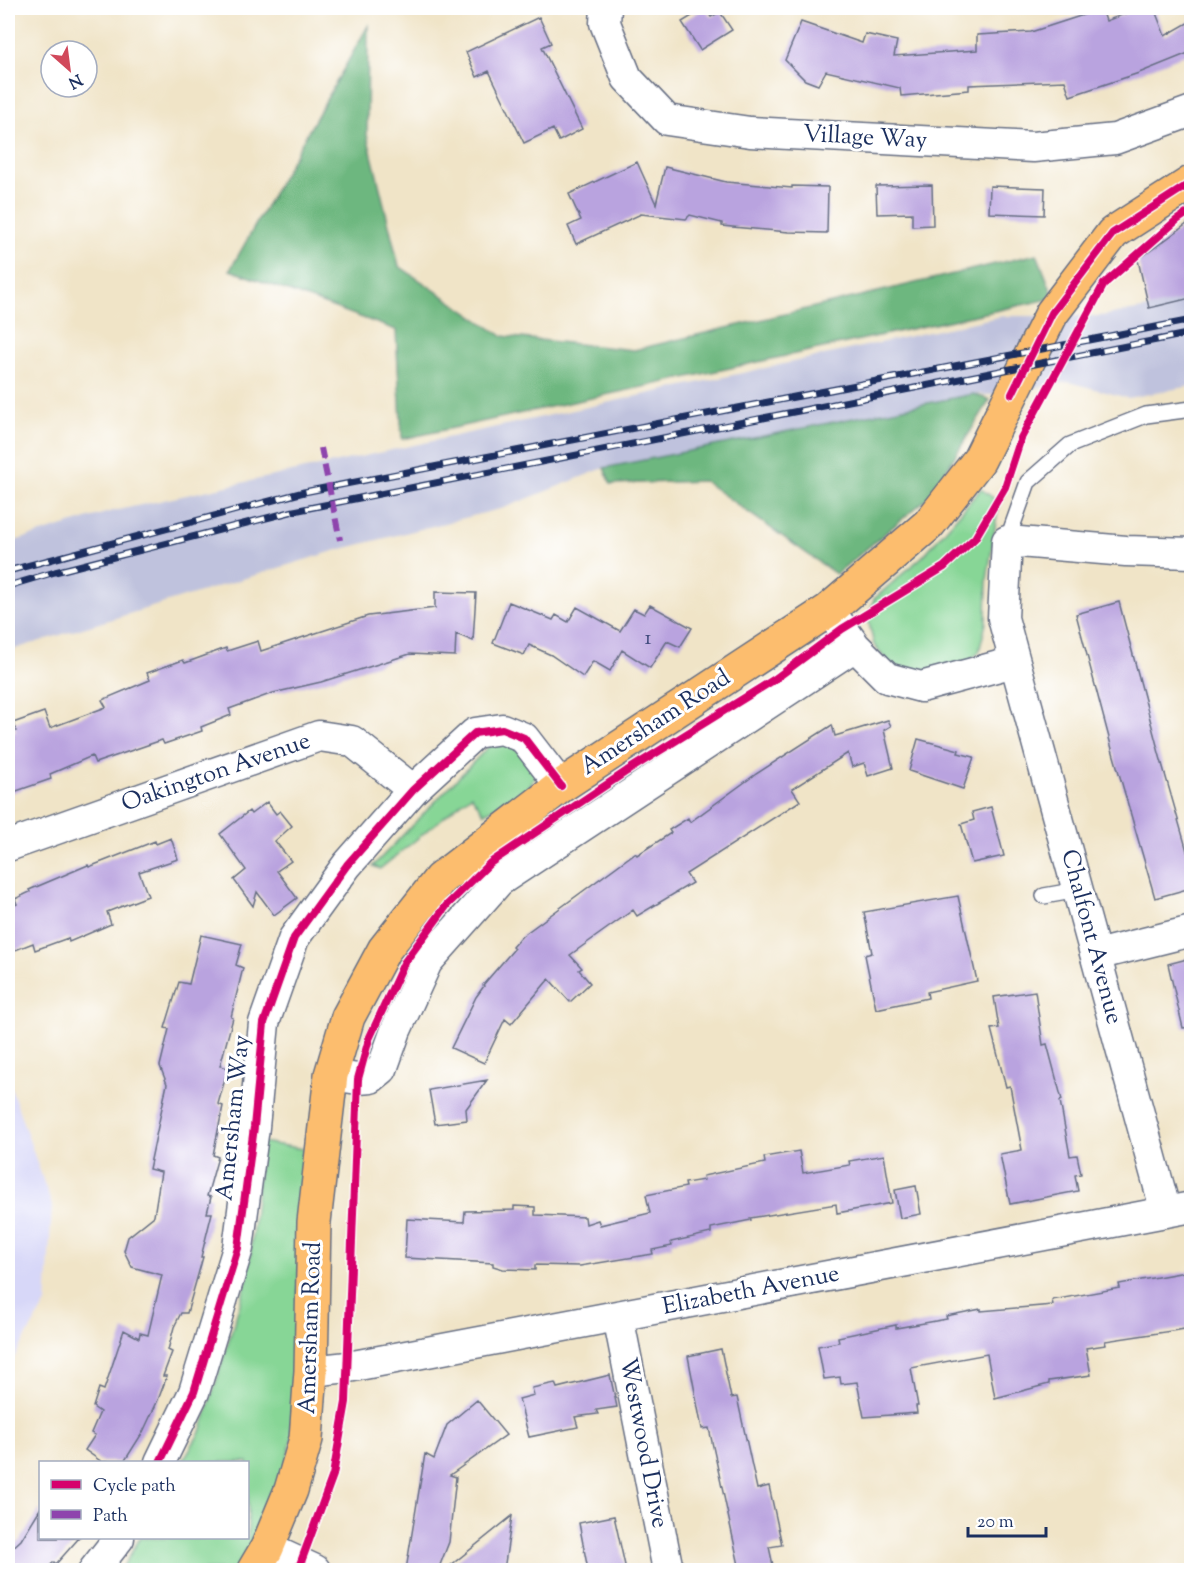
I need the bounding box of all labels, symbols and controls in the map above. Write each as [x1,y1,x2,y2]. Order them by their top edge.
north arrow [39,39,99,99]
text: N [64,67,86,93]
street label: Village Way [802,118,928,158]
house number: 1 [644,624,652,654]
street label: Amersham Road [574,661,738,784]
street label: Oakington Avenue [117,725,315,821]
street label: Chalfont Avenue [1051,846,1131,1028]
street label: Amersham Way [208,1033,260,1203]
street label: Amersham Road [291,1241,331,1415]
street label: Elizabeth Avenue [660,1257,842,1325]
street label: Westwood Drive [610,1355,676,1531]
legend [39,1461,249,1539]
text: Cycle path [93,1474,176,1500]
scale bar [968,1500,1046,1538]
text: Path [93,1504,128,1530]
text: 20 m [977,1510,1014,1536]

